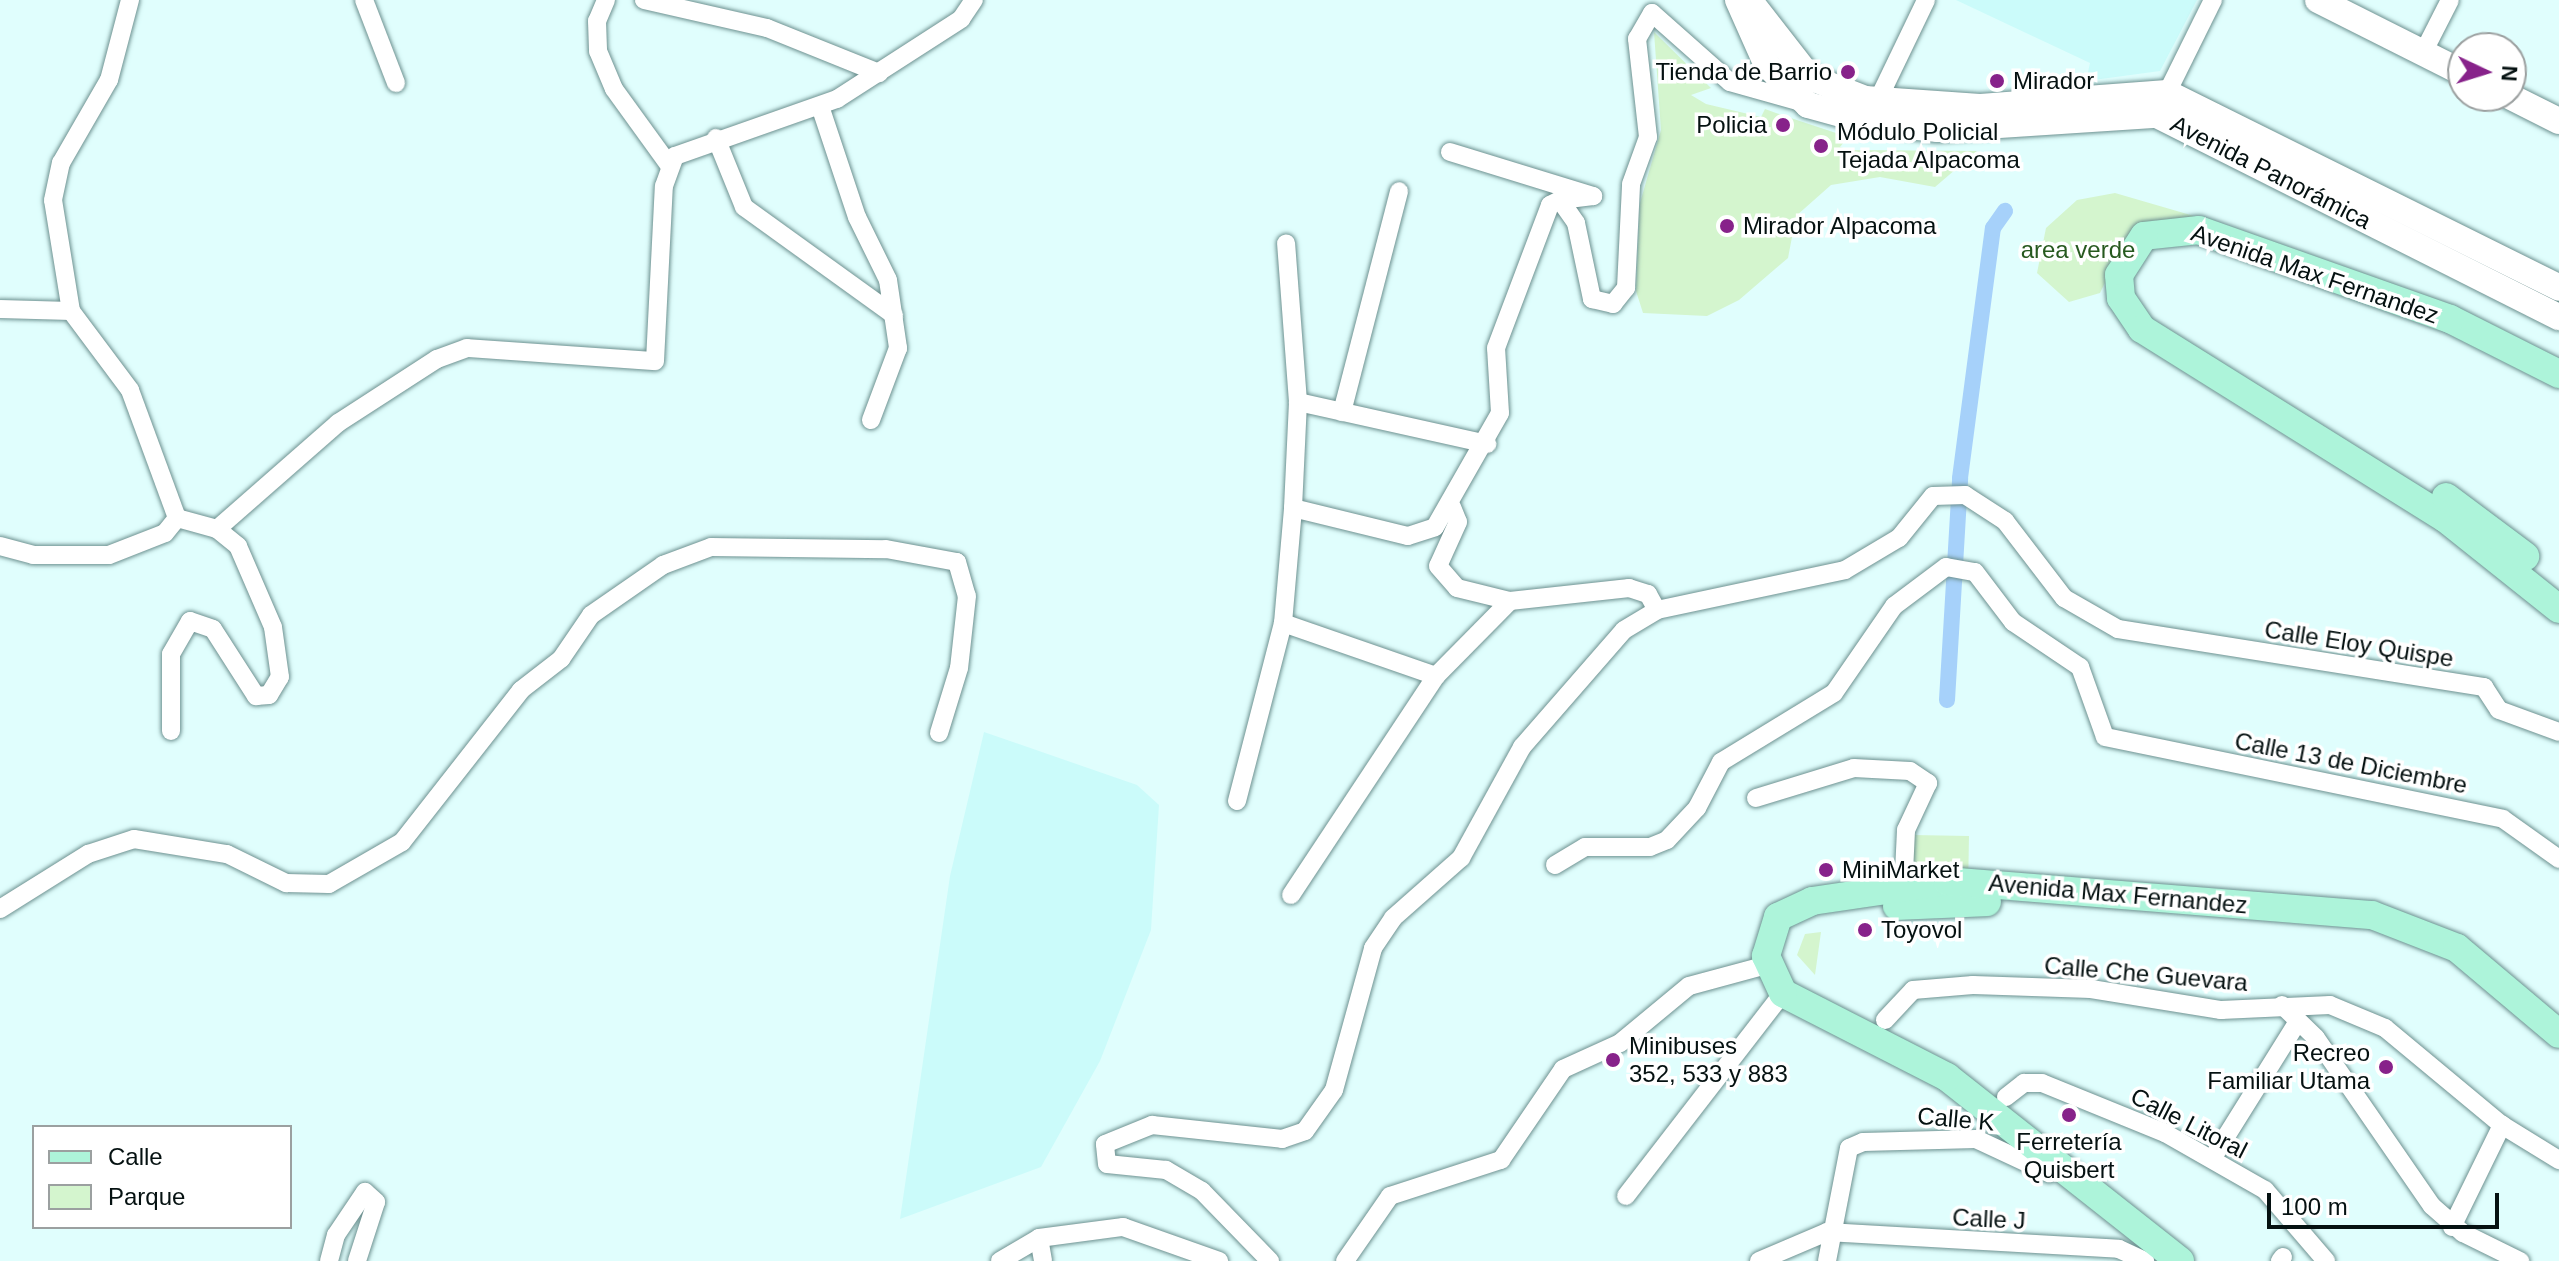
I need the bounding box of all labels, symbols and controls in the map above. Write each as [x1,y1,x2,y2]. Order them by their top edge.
north arrow [2447,32,2527,112]
place label: Tienda de Barrio [1655,58,1832,86]
marker: Tienda de Barrio [1839,63,1857,81]
text: N [2496,65,2522,82]
place label: Mirador [2013,67,2094,95]
marker: Mirador [1988,72,2006,90]
street label: Avenida Panorámica [2166,109,2376,235]
place label: Policia [1696,111,1767,139]
marker: Policia [1774,116,1792,134]
place label: Módulo Policial Tejada Alpacoma [1837,118,2021,174]
marker: Módulo Policial Tejada Alpacoma [1812,137,1830,155]
place label: Mirador Alpacoma [1743,212,1938,240]
marker: Mirador Alpacoma [1718,217,1736,235]
street label: Avenida Max Fernandez [2188,218,2442,330]
park label: area verde [2021,236,2135,264]
street label: Calle Eloy Quispe [2263,615,2455,673]
street label: Calle 13 de Diciembre [2232,726,2470,800]
place label: MiniMarket [1842,856,1959,884]
marker: MiniMarket [1817,861,1835,879]
street label: Avenida Max Fernandez [1987,868,2249,920]
place label: Toyovol [1881,916,1962,944]
marker: Toyovol [1856,921,1874,939]
street label: Calle Che Guevara [2043,951,2249,997]
place label: Minibuses 352, 533 y 883 [1629,1032,1788,1088]
place label: Recreo Familiar Utama [2207,1039,2370,1095]
marker: Minibuses 352, 533 y 883 [1604,1051,1622,1069]
marker: Recreo Familiar Utama [2377,1058,2395,1076]
street label: Calle Litoral [2126,1081,2252,1165]
street label: Calle K [1916,1101,1996,1137]
marker: Ferretería Quisbert [2060,1106,2078,1124]
legend [32,1125,292,1229]
place label: Ferretería Quisbert [2016,1128,2122,1184]
text: Calle [108,1143,163,1170]
scale bar [2271,1177,2503,1227]
text: Parque [108,1183,185,1210]
text: 100 m [2281,1193,2348,1220]
street label: Calle J [1952,1203,2026,1235]

